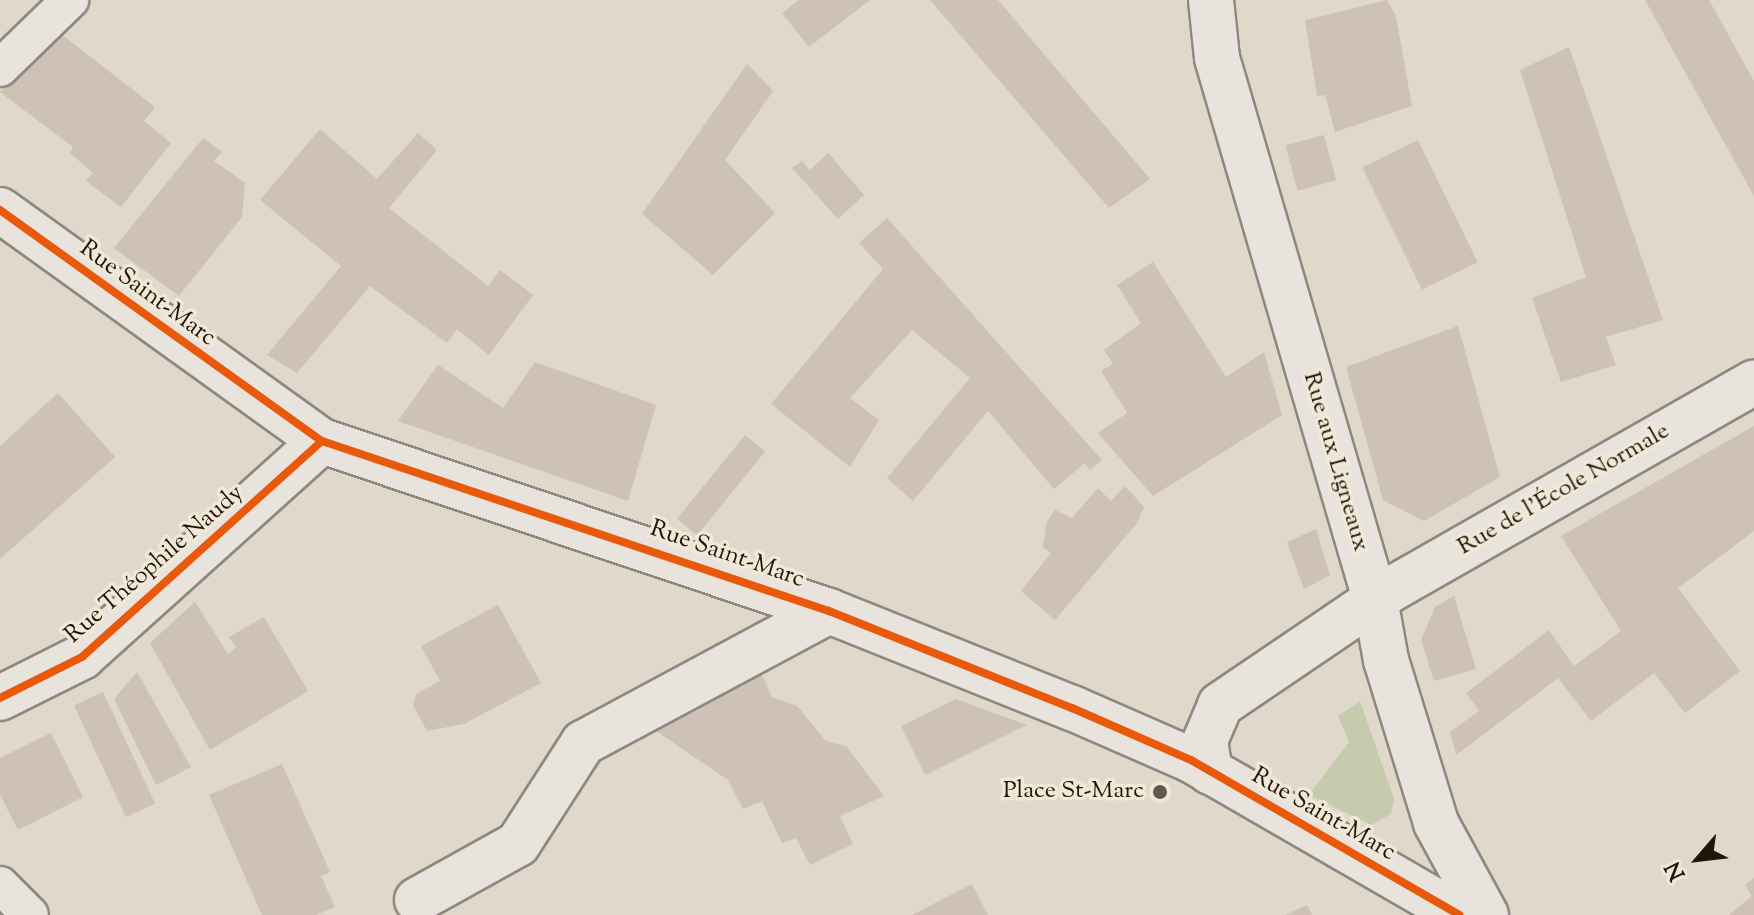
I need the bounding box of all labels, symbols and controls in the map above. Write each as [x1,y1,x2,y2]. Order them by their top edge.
street label: Rue Saint-Marc [73,235,221,353]
street label: Rue aux Ligneaux [1296,369,1374,555]
street label: Rue de l'École Normale [1453,418,1675,562]
street label: Rue Théophile Naudy [60,480,250,650]
street label: Rue Saint-Marc [646,515,808,595]
street label: Rue Saint-Marc [1246,762,1400,868]
place label: Place St-Marc [1003,778,1144,806]
marker: Place St-Marc [1151,783,1169,801]
north arrow [1658,819,1738,899]
text: N [1659,855,1695,886]

